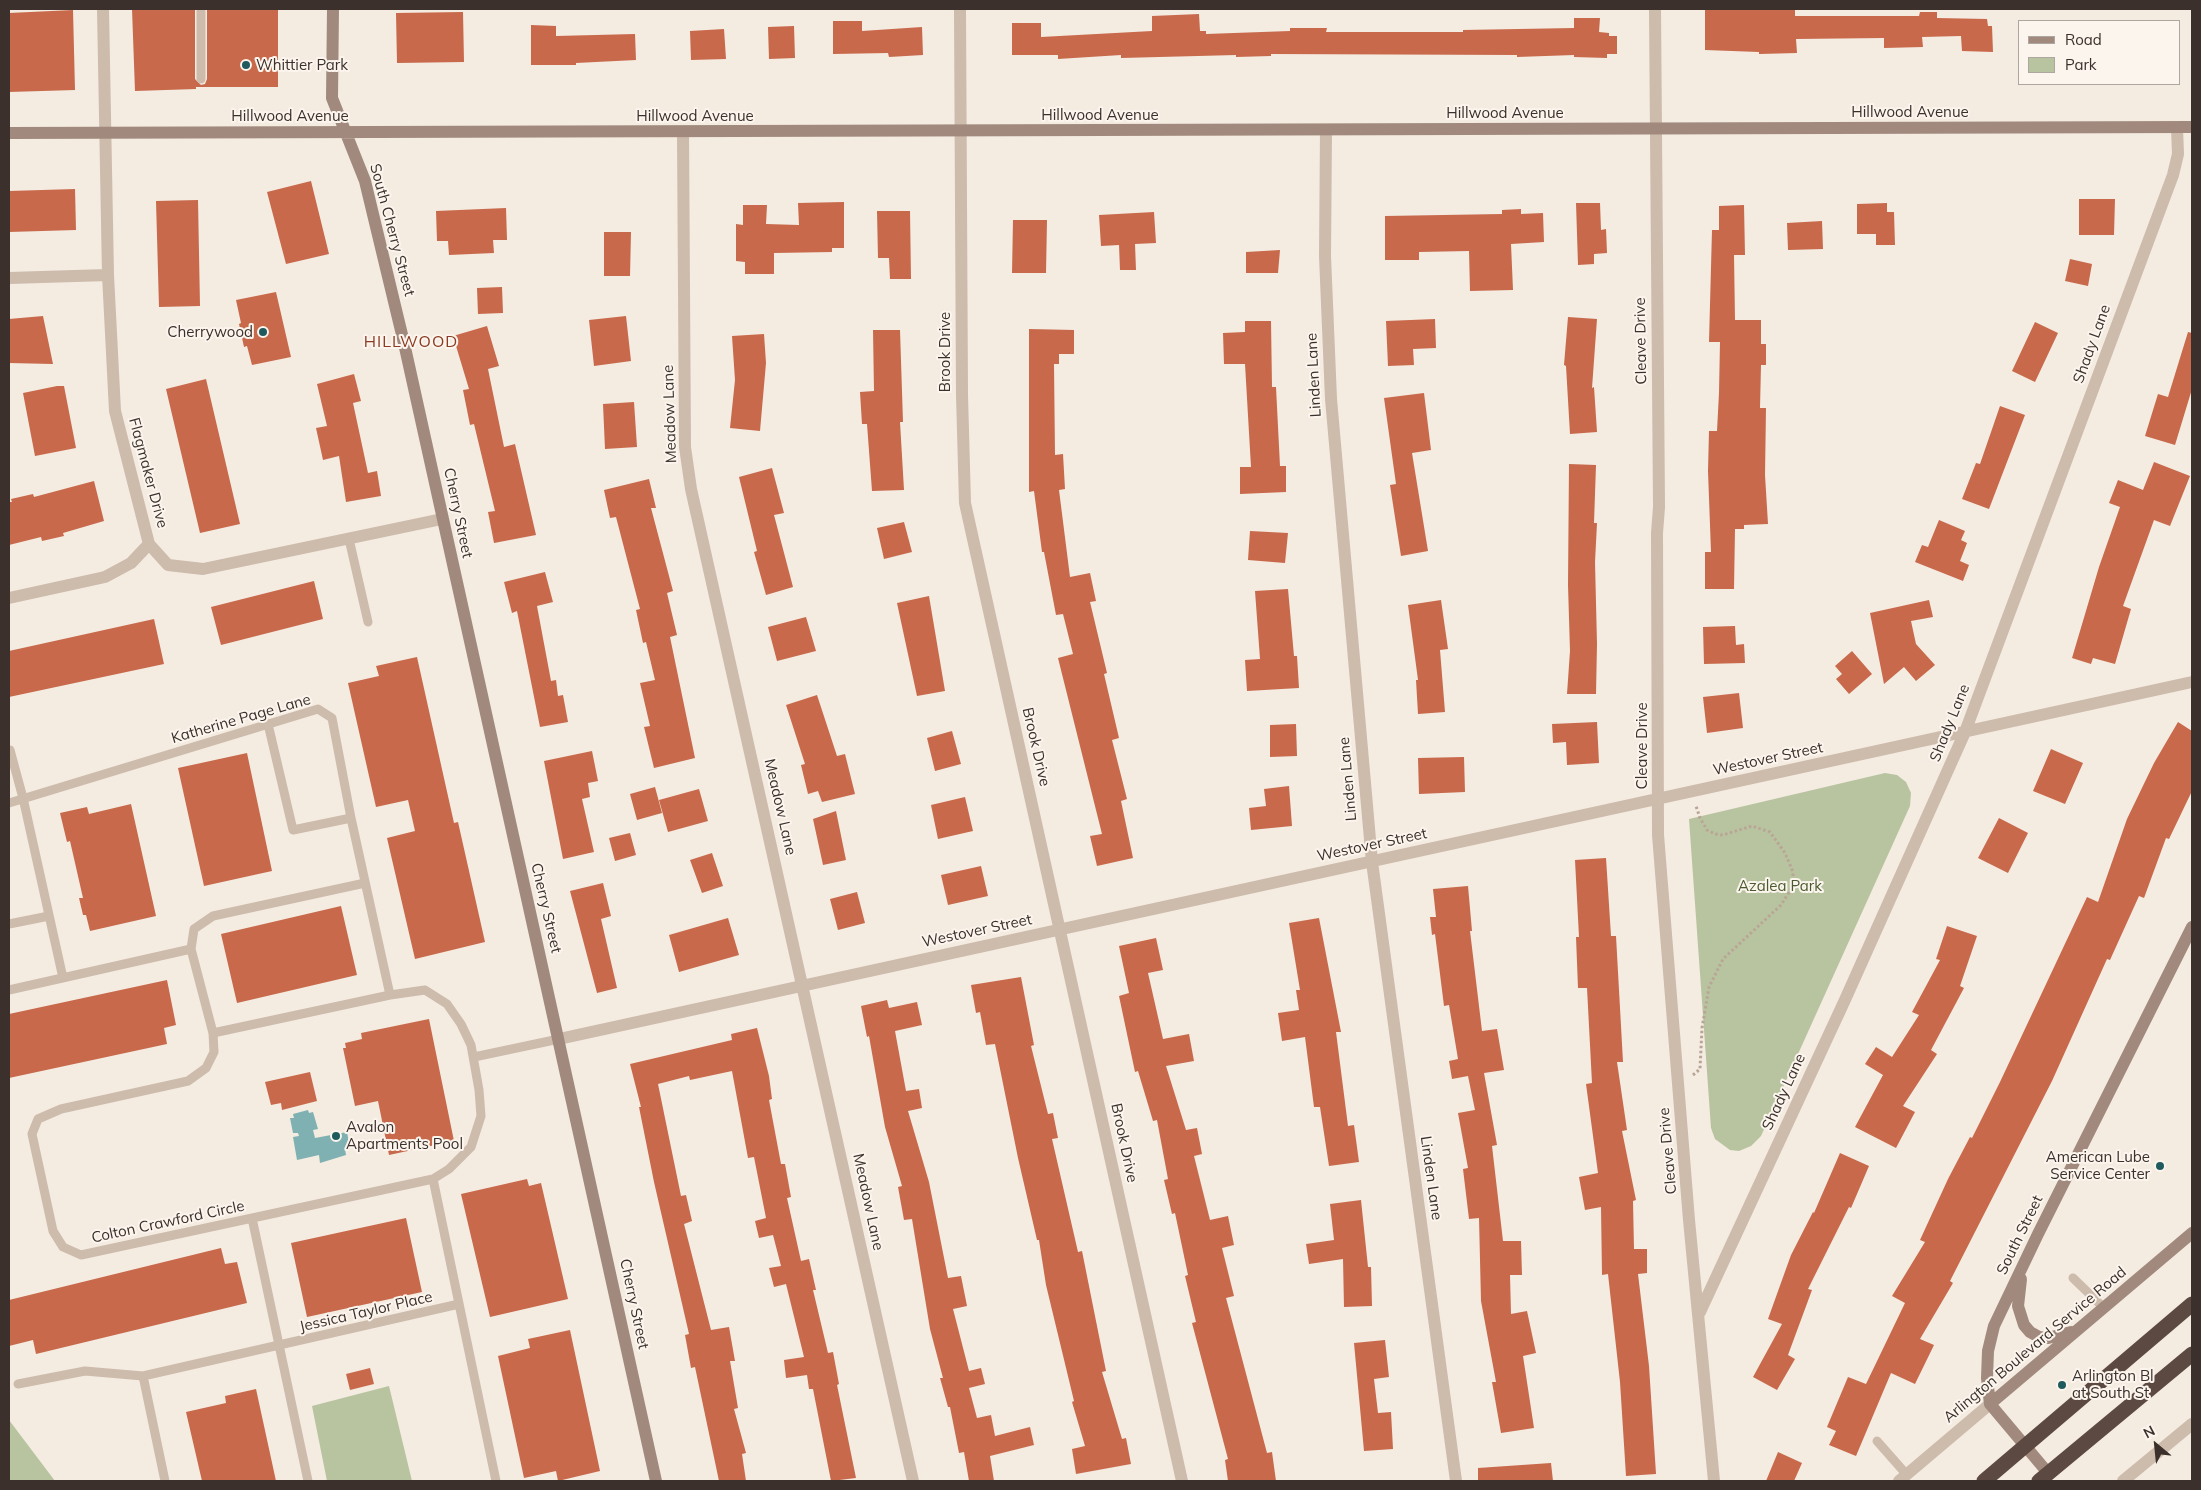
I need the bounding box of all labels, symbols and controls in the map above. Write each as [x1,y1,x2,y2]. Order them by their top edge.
legend [2018,20,2181,85]
text: Road [2065,30,2102,49]
text: Park [2065,55,2097,74]
place label: Whittier Park [256,56,348,74]
marker: Whittier Park [240,59,252,71]
street label: Hillwood Avenue [1851,103,1969,121]
street label: Hillwood Avenue [1446,104,1564,122]
street label: Hillwood Avenue [1041,106,1159,124]
street label: Hillwood Avenue [231,107,349,125]
street label: Hillwood Avenue [636,107,754,125]
street label: South Cherry Street [366,162,418,298]
street label: Cleave Drive [1631,297,1651,385]
street label: Shady Lane [2069,302,2115,386]
street label: Brook Drive [936,312,954,392]
place label: Cherrywood [167,323,253,341]
marker: Cherrywood [257,326,269,338]
district label: HILLWOOD [363,332,459,352]
street label: Linden Lane [1303,332,1325,418]
street label: Meadow Lane [659,364,681,464]
street label: Flagmaker Drive [125,416,171,530]
street label: Cherry Street [440,466,476,560]
street label: Shady Lane [1926,682,1974,764]
street label: Katherine Page Lane [169,690,313,748]
street label: Cleave Drive [1633,702,1651,790]
street label: Brook Drive [1018,706,1054,788]
street label: Linden Lane [1335,736,1361,822]
street label: Westover Street [1711,739,1825,779]
street label: Meadow Lane [760,757,800,857]
street label: Westover Street [1315,825,1429,865]
street label: Cherry Street [527,861,565,955]
park label: Azalea Park [1738,877,1822,895]
street label: Westover Street [920,911,1034,951]
street label: Shady Lane [1758,1051,1810,1133]
street label: Brook Drive [1107,1102,1141,1184]
street label: Cleave Drive [1655,1107,1681,1195]
place label: Avalon Apartments Pool [346,1118,463,1153]
marker: Avalon Apartments Pool [330,1130,342,1142]
street label: Linden Lane [1416,1135,1446,1221]
place label: American Lube Service Center [2046,1148,2150,1183]
street label: Meadow Lane [849,1152,887,1252]
marker: American Lube Service Center [2154,1160,2166,1172]
street label: South Street [1993,1192,2047,1278]
street label: Colton Crawford Circle [90,1197,246,1247]
street label: Cherry Street [616,1257,652,1351]
street label: Arlington Boulevard Service Road [1940,1263,2130,1427]
street label: Jessica Taylor Place [298,1288,434,1336]
place label: Arlington Bl at South St [2072,1367,2154,1402]
marker: Arlington Bl at South St [2056,1379,2068,1391]
north arrow [2131,1420,2181,1470]
text: N [2140,1421,2158,1442]

